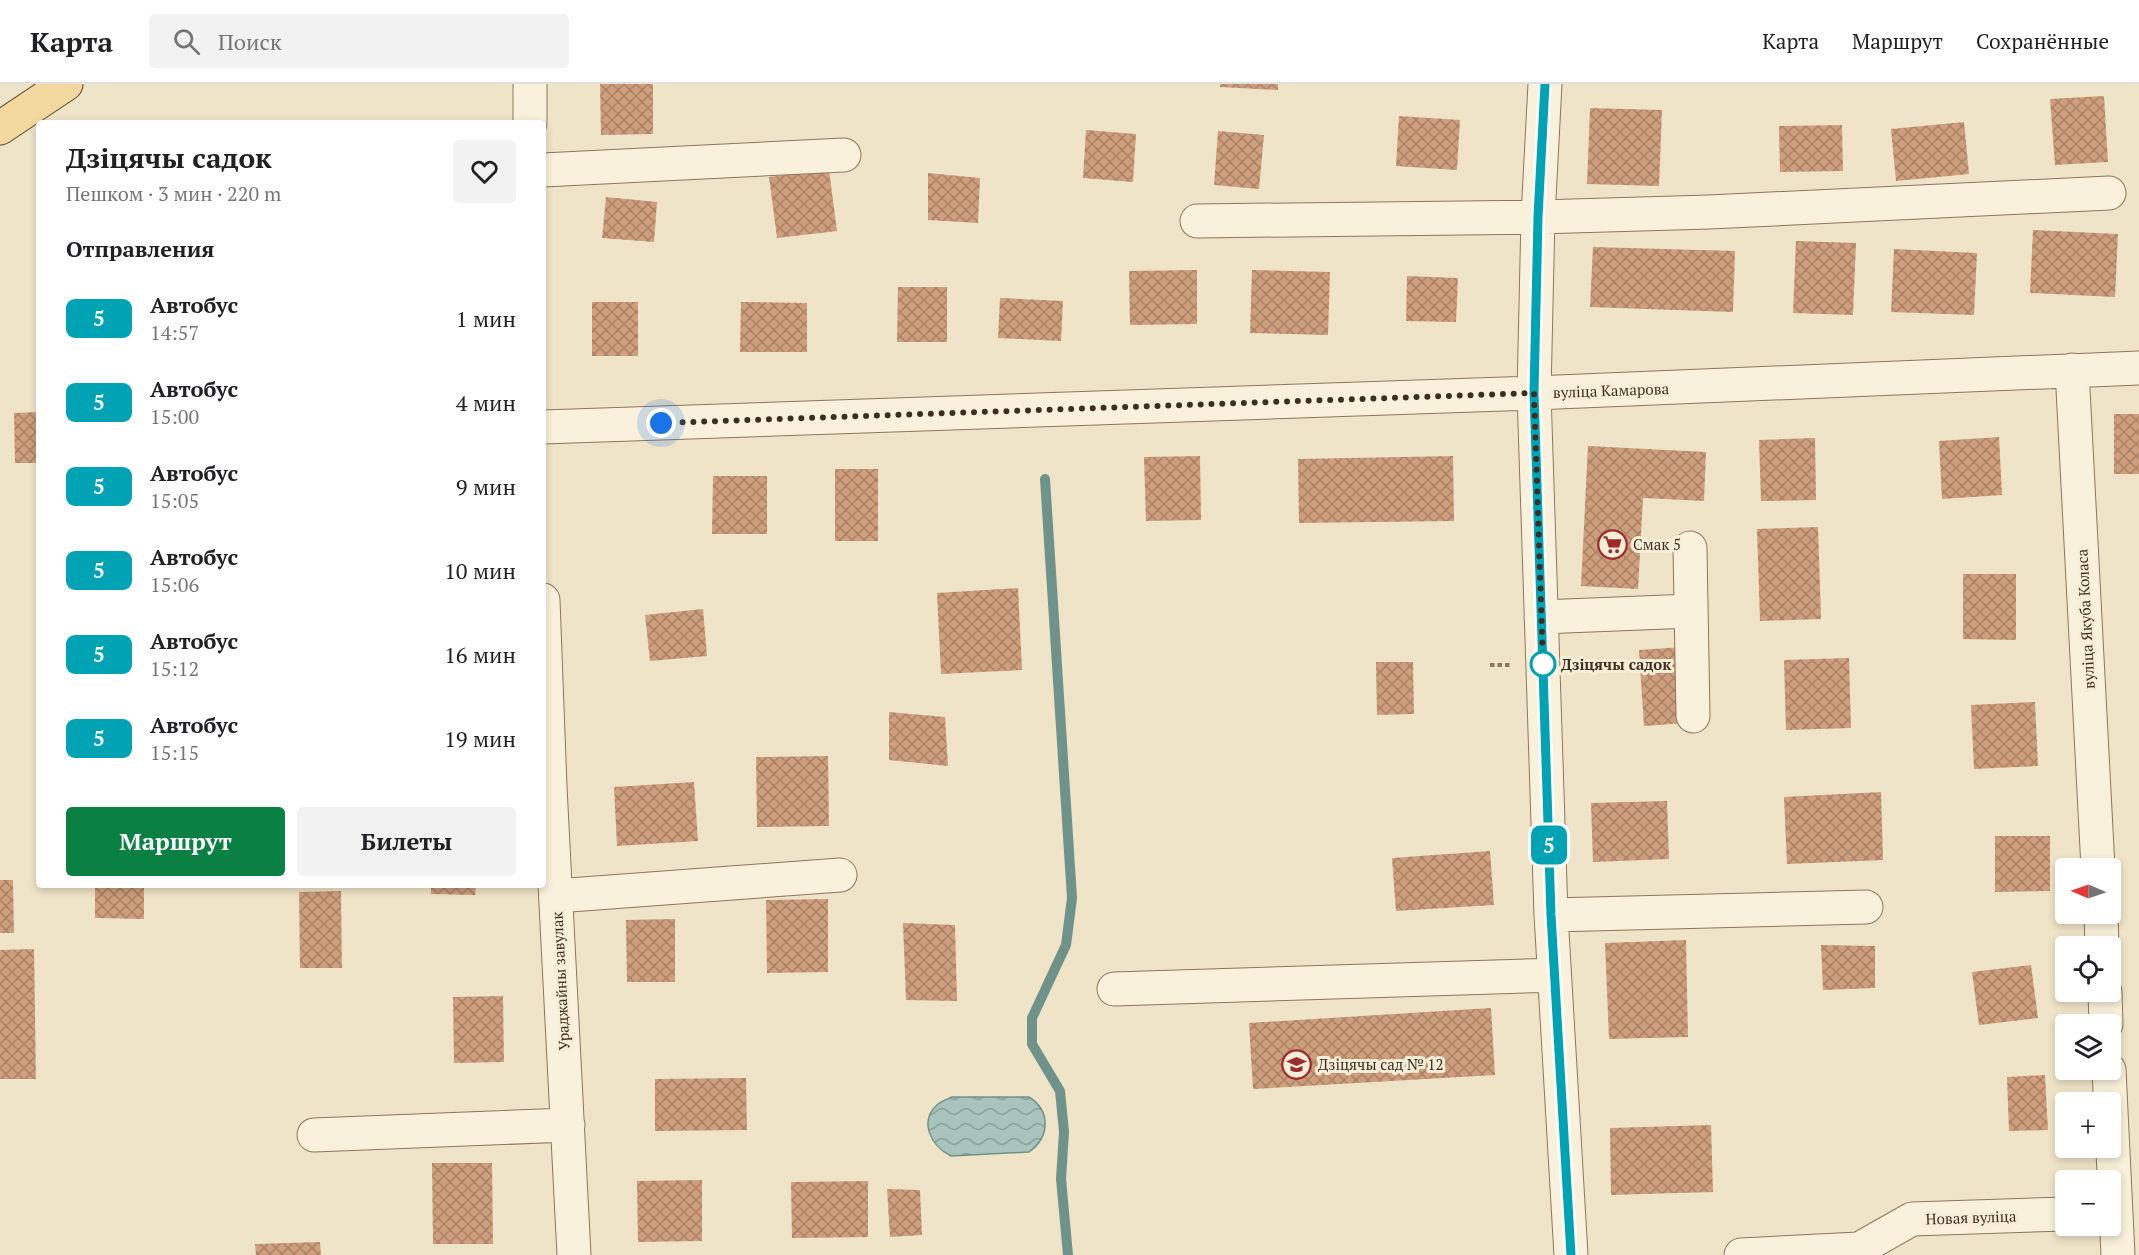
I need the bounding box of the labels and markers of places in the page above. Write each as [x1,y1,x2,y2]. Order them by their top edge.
supermarket icon: Смак 5 [1596,528,1628,560]
place label: Смак 5 [1633,534,1681,554]
marker: Дзіцячы садок [1530,651,1556,677]
place label: Дзіцячы садок [1561,654,1671,674]
school or university icon: Дзіцячы сад № 12 [1281,1048,1313,1080]
place label: Дзіцячы сад № 12 [1318,1054,1444,1074]

